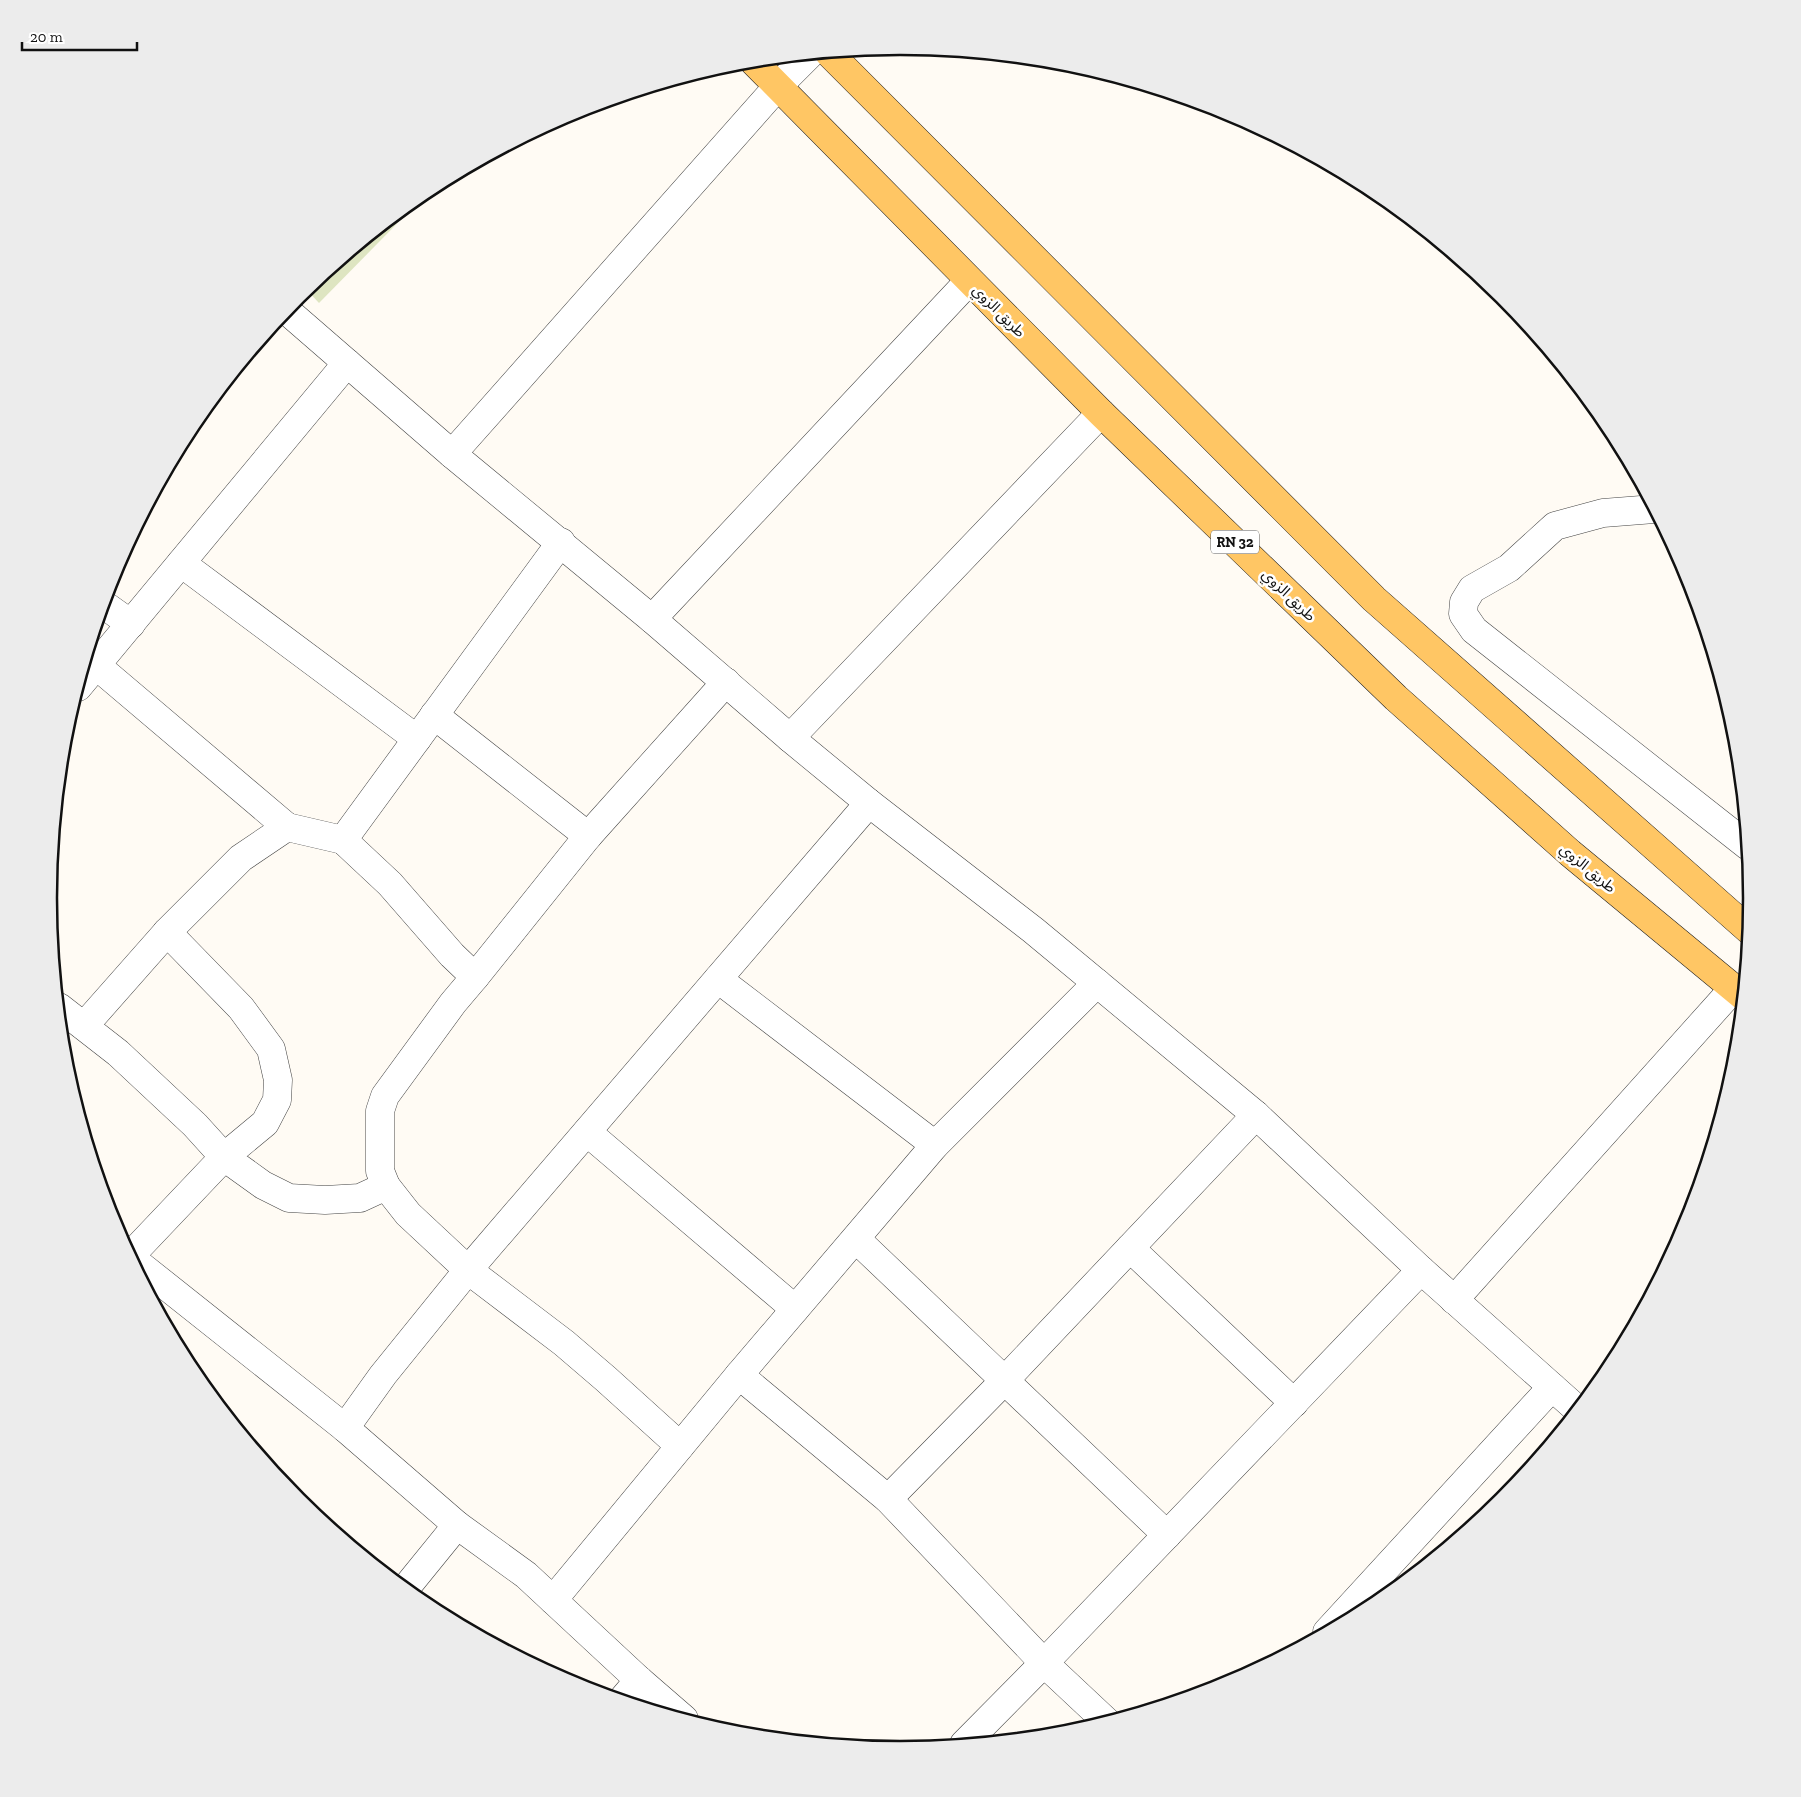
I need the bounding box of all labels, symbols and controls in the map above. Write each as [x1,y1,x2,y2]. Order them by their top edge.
scale bar [22,20,138,52]
text: 20 m [30,28,63,46]
street label: طريق الزوي [967,281,1029,343]
road number: RN 32 [1211,530,1259,554]
street label: طريق الزوي [1257,565,1319,627]
street label: طريق الزوي [1555,840,1620,898]

